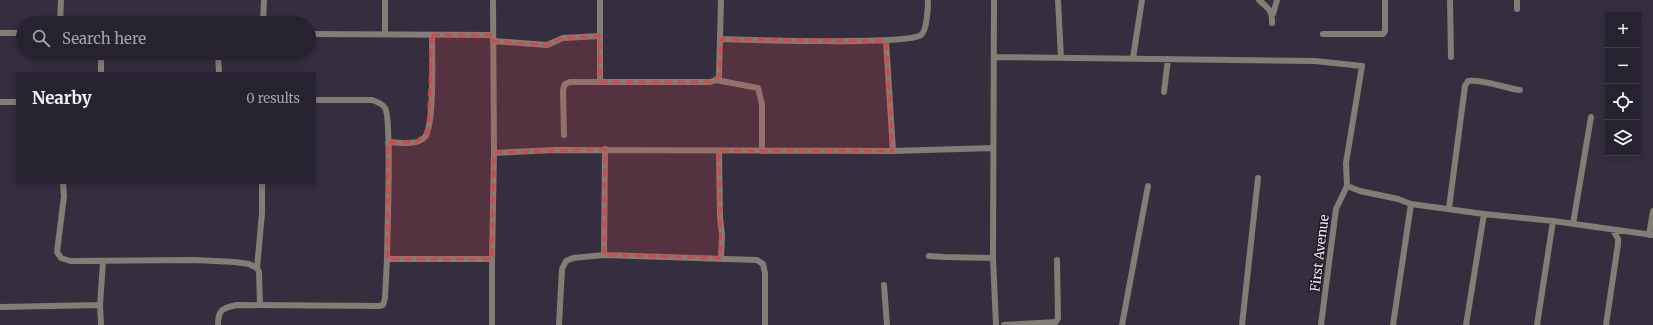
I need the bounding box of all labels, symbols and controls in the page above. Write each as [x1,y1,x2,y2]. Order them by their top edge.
map controls [1605,12,1641,156]
button: + [1605,12,1641,48]
search box [16,16,316,60]
icon: search [30,27,52,49]
text: Search here [62,29,146,48]
button: − [1605,48,1641,84]
button: locate [1605,84,1641,120]
text: Nearby [32,87,92,109]
text: 0 results [246,90,300,107]
button: layers [1605,120,1641,156]
street label: First Avenue [1306,213,1333,293]

